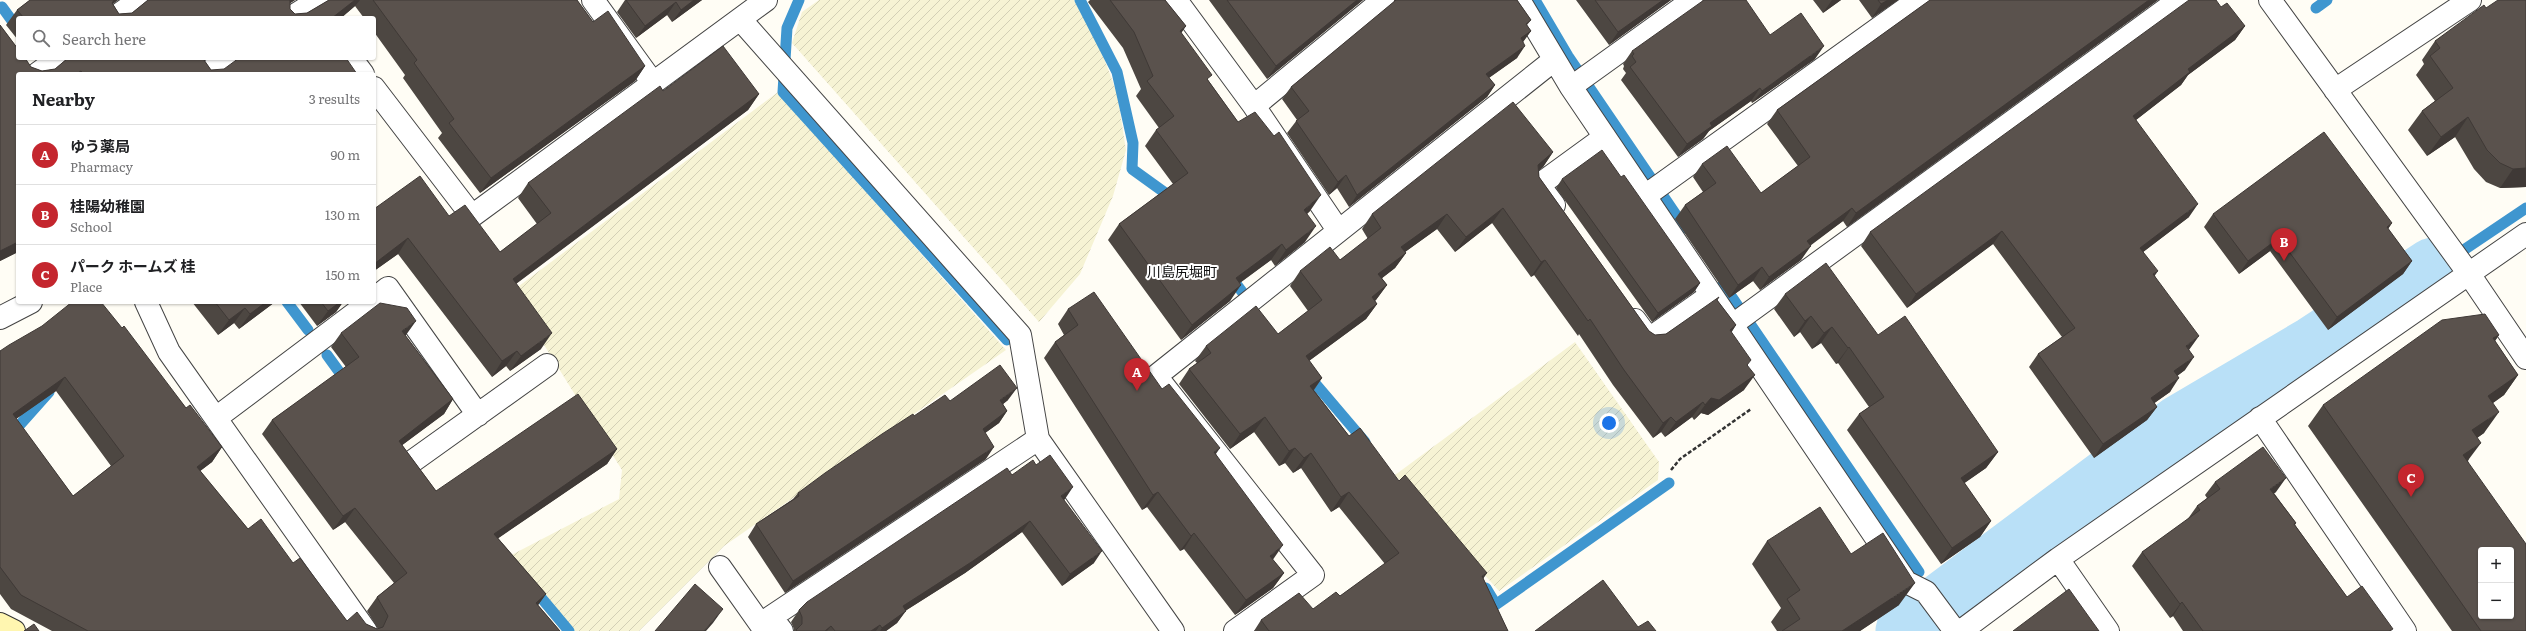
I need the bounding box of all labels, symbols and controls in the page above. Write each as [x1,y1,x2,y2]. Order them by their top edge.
search box [16,16,376,60]
icon: search [30,27,52,49]
text: Search here [62,27,146,50]
text: Nearby [32,86,95,111]
text: 3 results [309,89,360,108]
text: ゆう薬局 [70,134,130,157]
text: A [40,145,50,164]
text: 90 m [330,145,360,164]
text: Pharmacy [70,157,133,176]
text: 桂陽幼稚園 [70,194,145,217]
text: B [41,205,49,224]
text: 130 m [325,205,360,224]
text: School [70,217,112,236]
pin: B [2271,228,2297,261]
text: パーク ホームズ 桂 [70,254,196,277]
district label: 川島尻堀町 [1147,261,1217,281]
text: C [40,265,50,284]
text: 150 m [325,265,360,284]
text: Place [70,277,102,296]
pin: A [1124,358,1150,391]
your location [1599,413,1619,433]
pin: C [2398,464,2424,497]
map controls [2478,547,2514,619]
button: + [2478,547,2514,583]
button: − [2478,583,2514,619]

